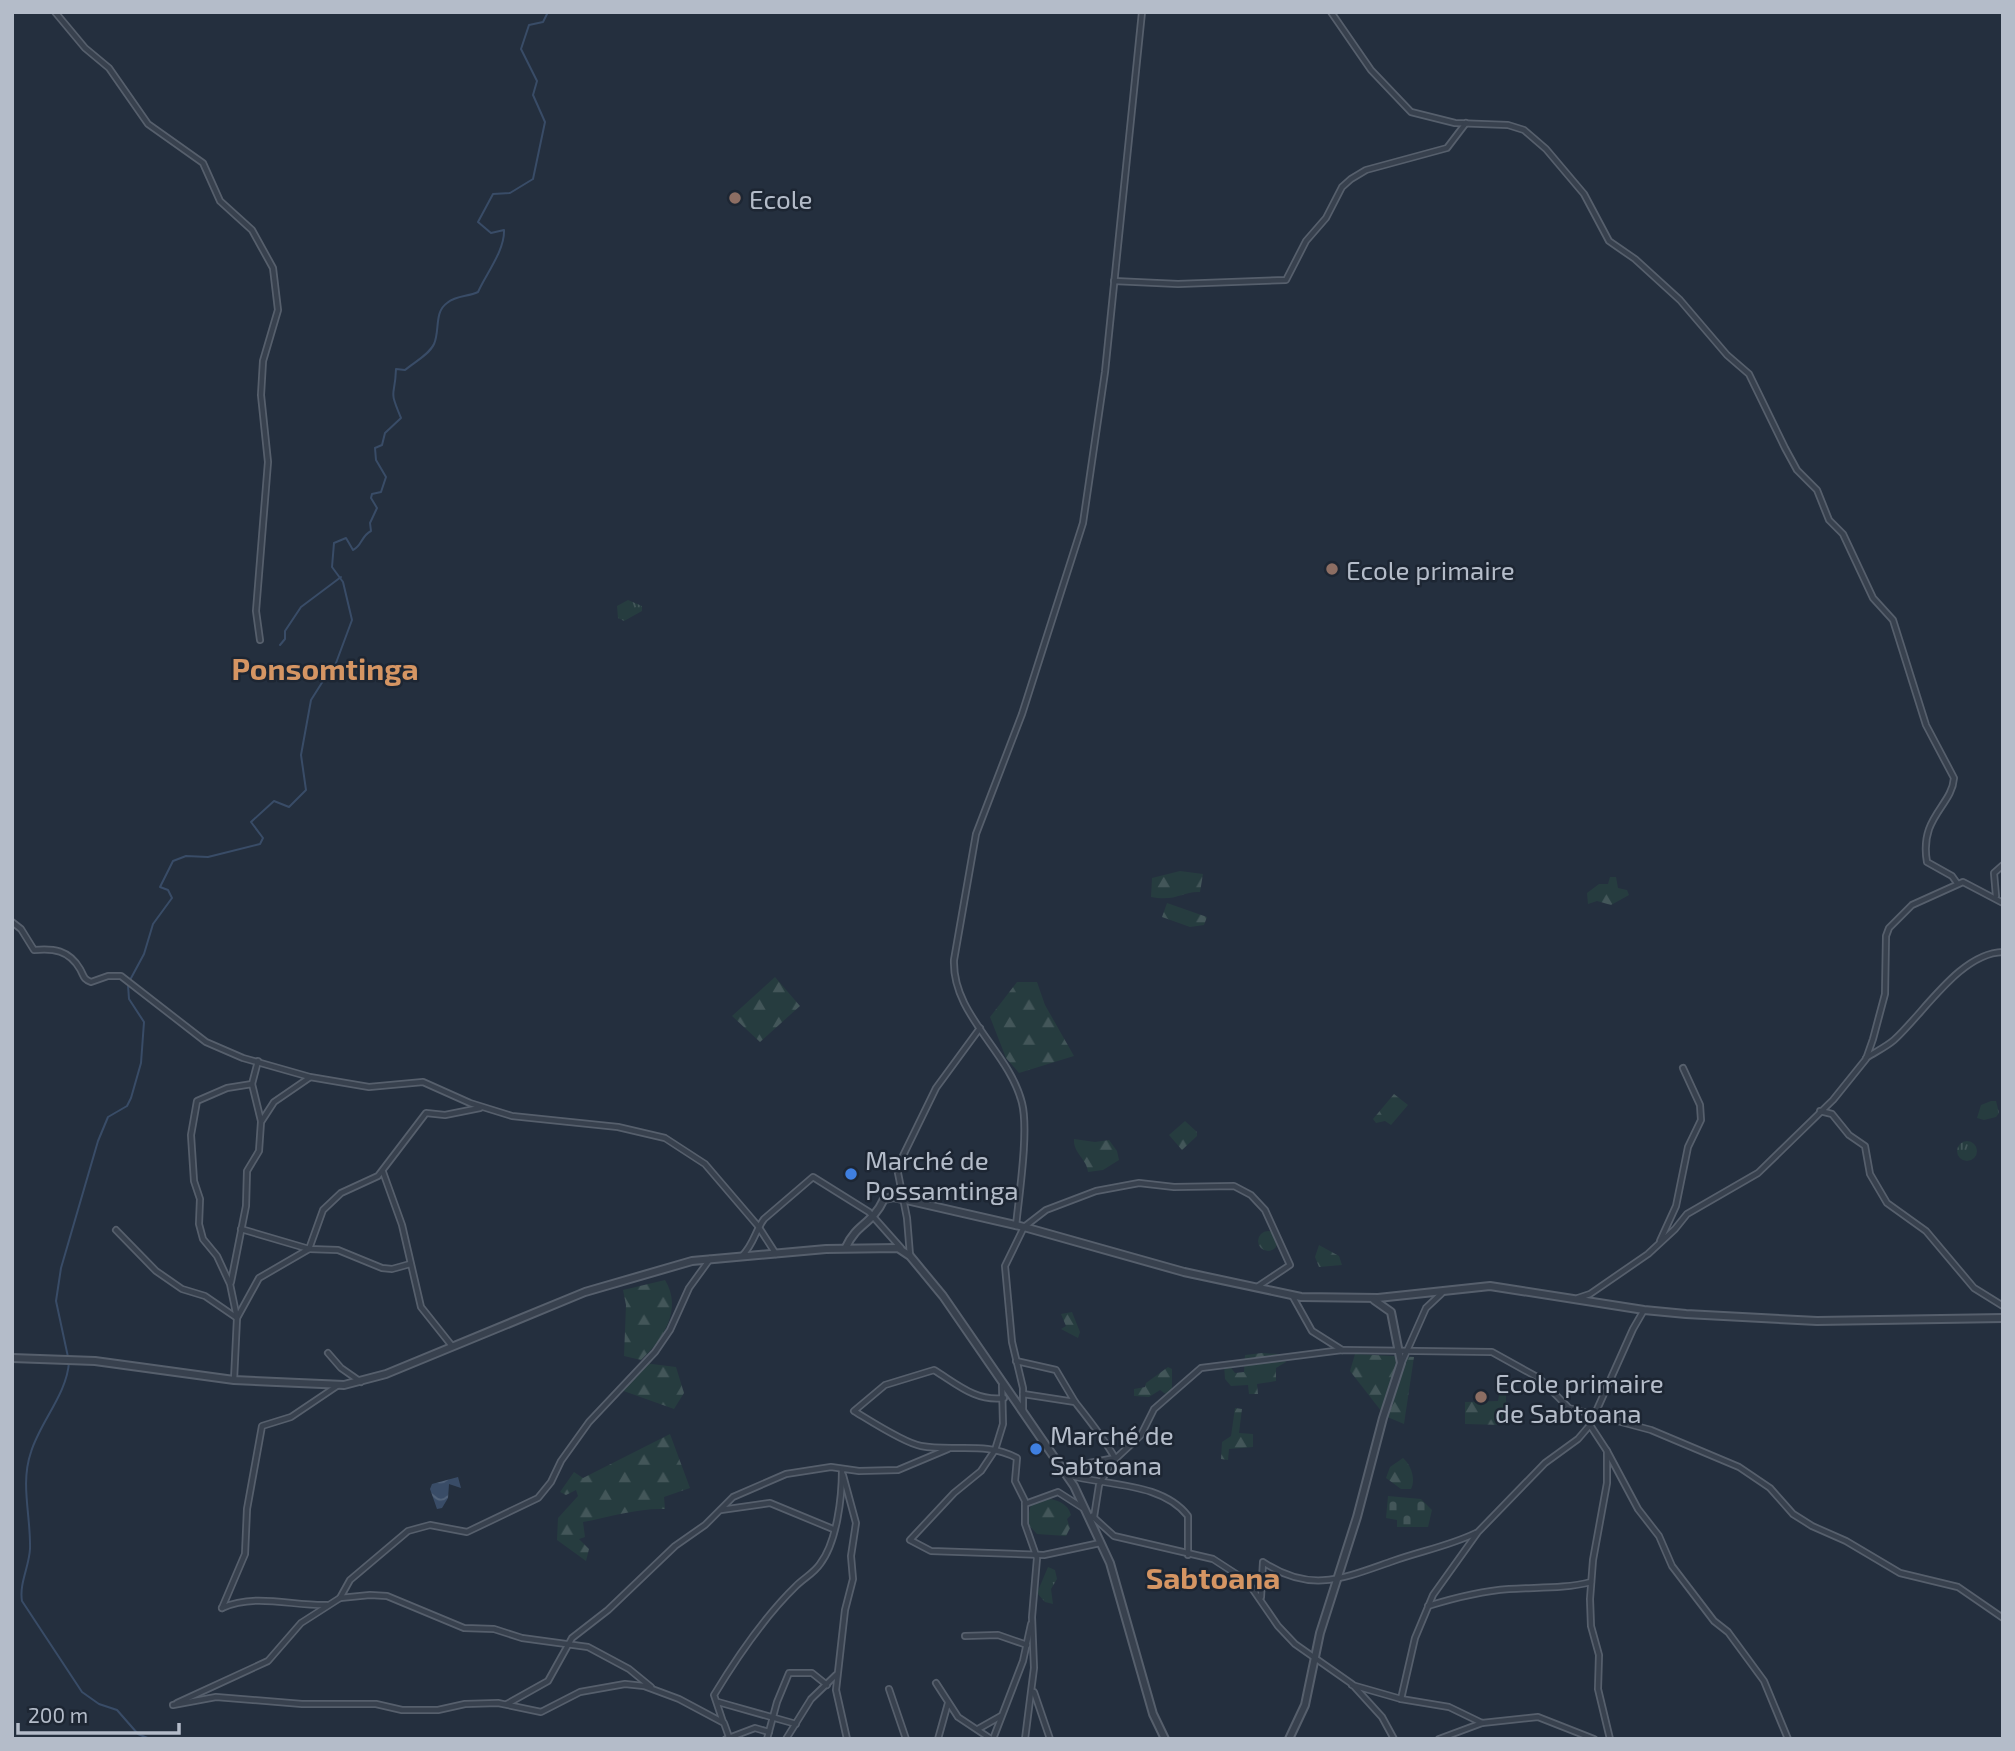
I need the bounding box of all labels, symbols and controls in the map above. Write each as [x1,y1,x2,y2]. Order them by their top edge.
place label: Ecole [749,183,813,214]
marker: Ecole [727,190,743,206]
place label: Ecole primaire [1346,554,1515,585]
marker: Ecole primaire [1324,561,1340,577]
district label: Ponsomtinga [231,650,419,686]
place label: Marché de Possamtinga [865,1144,1019,1205]
marker: Marché de Possamtinga [843,1166,859,1182]
place label: Ecole primaire de Sabtoana [1495,1367,1664,1428]
marker: Ecole primaire de Sabtoana [1473,1389,1489,1405]
place label: Marché de Sabtoana [1050,1419,1174,1480]
marker: Marché de Sabtoana [1028,1441,1044,1457]
district label: Sabtoana [1146,1559,1280,1595]
scale bar [18,1692,178,1736]
text: 200 m [28,1702,88,1727]

